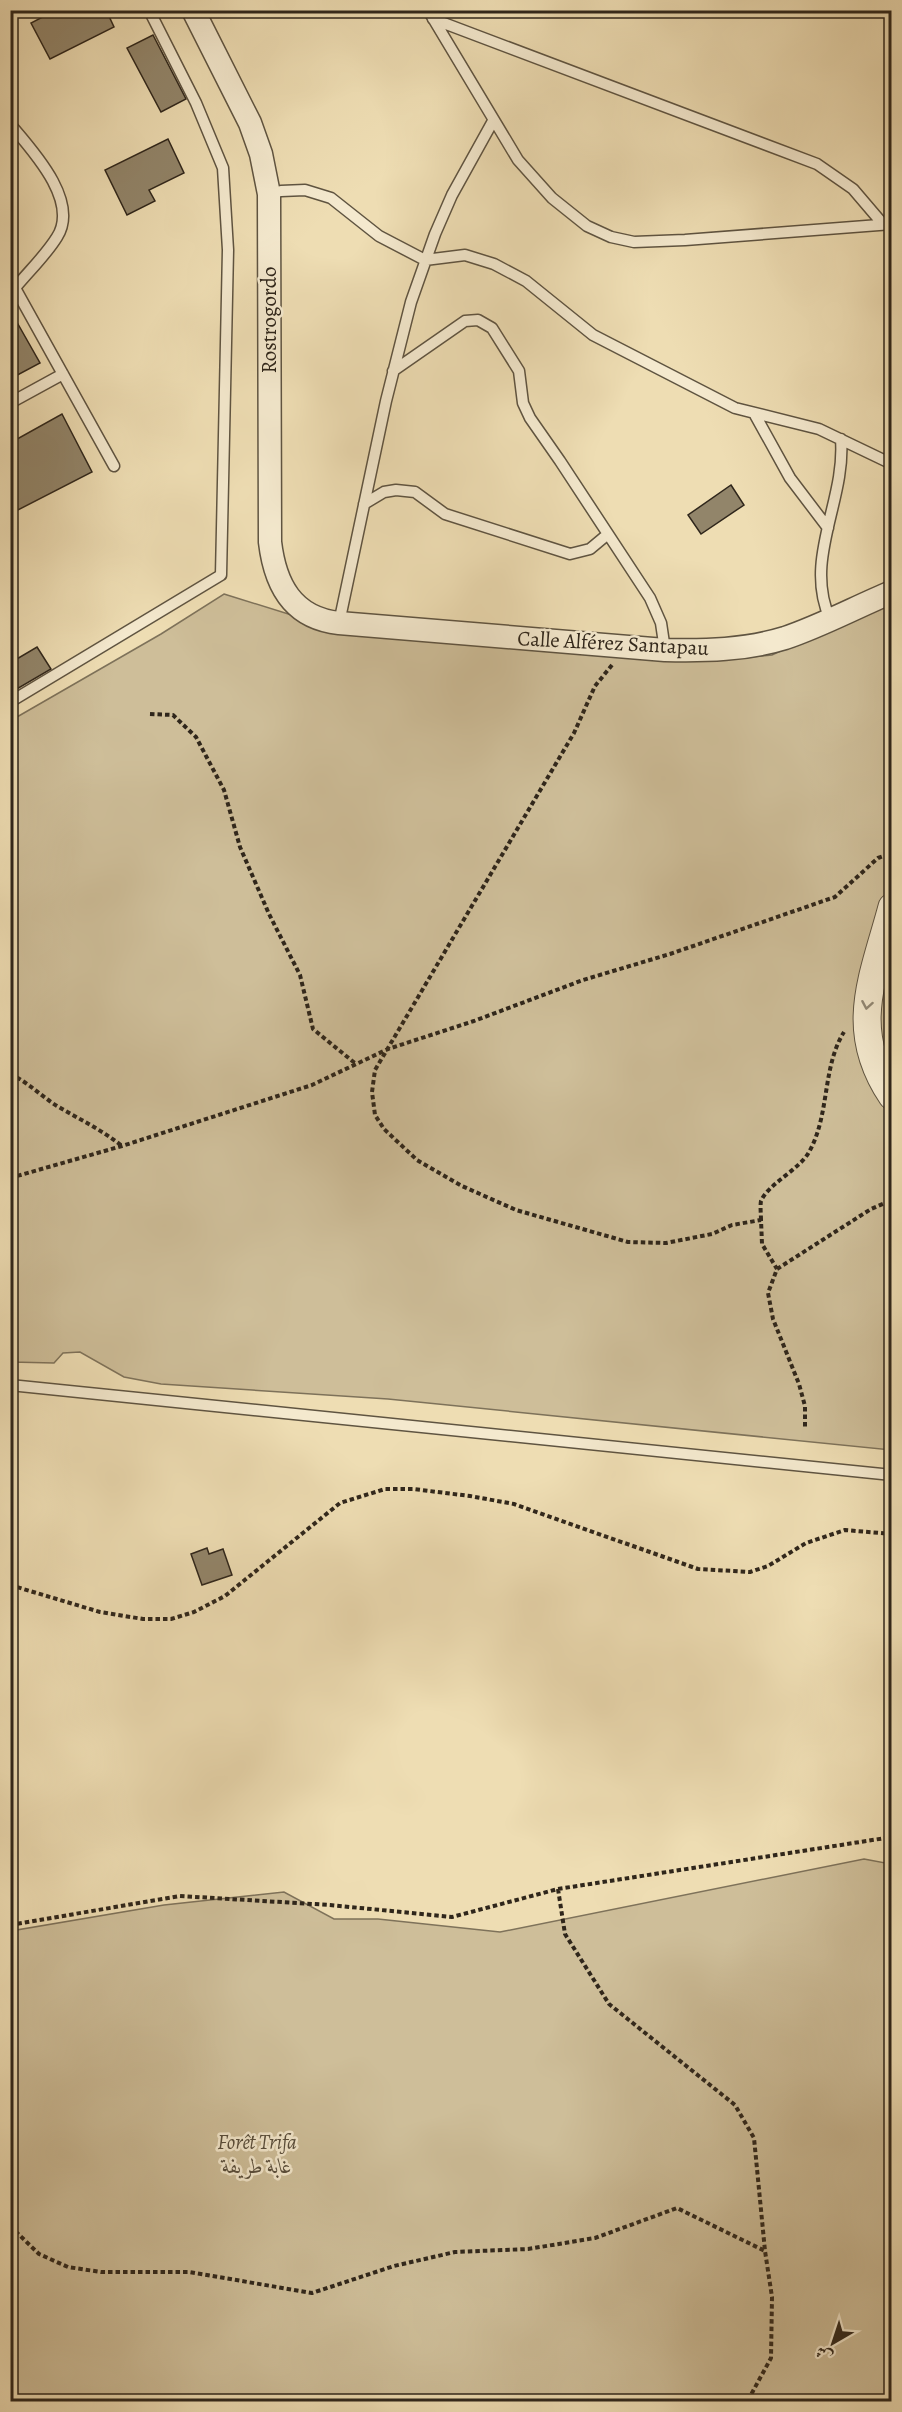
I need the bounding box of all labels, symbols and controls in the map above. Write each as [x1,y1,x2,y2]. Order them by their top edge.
street label: Rostrogordo [255,267,283,373]
street label: Calle Alférez Santapau [517,624,710,662]
one-way arrow [861,999,874,1009]
park label: Forêt Trifa غابة طريفة [217,2128,297,2180]
north arrow [803,2313,863,2373]
text: ش [811,2340,837,2367]

